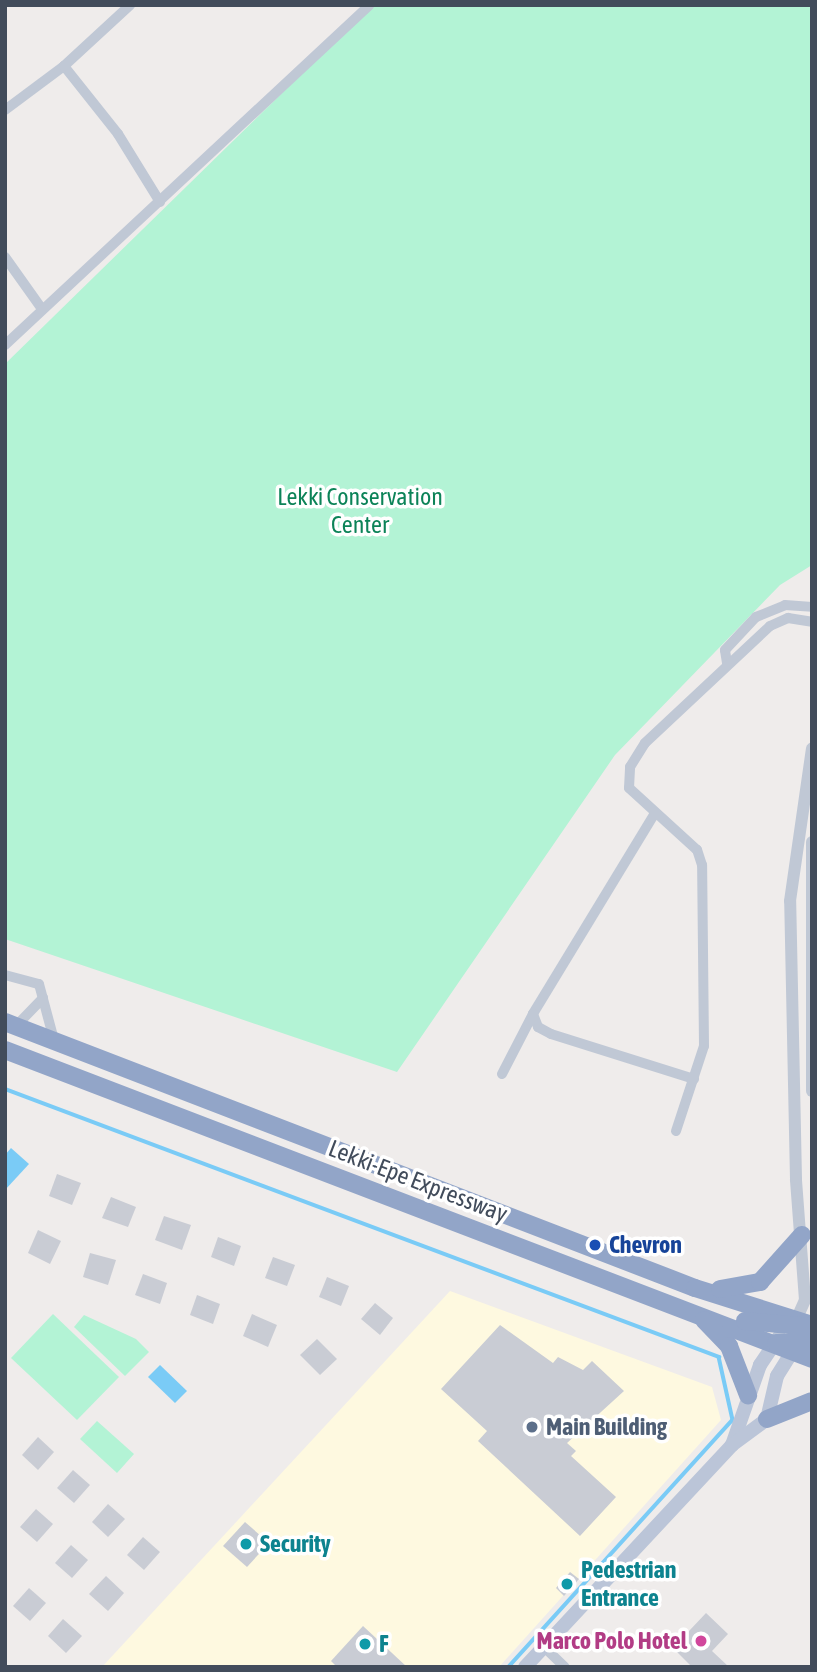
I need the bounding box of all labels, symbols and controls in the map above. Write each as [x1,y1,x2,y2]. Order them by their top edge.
park label: Lekki Conservation Center [277,483,443,539]
street label: Lekki-Epe Expressway [325,1134,511,1228]
place label: Chevron [609,1231,682,1259]
marker: Chevron [587,1237,603,1253]
place label: Main Building [546,1413,667,1441]
marker: Main Building [524,1419,540,1435]
place label: Security [260,1530,331,1558]
marker: Security [238,1536,254,1552]
place label: Pedestrian Entrance [581,1556,676,1612]
marker: Pedestrian Entrance [559,1576,575,1592]
place label: Marco Polo Hotel [537,1627,687,1655]
place label: F [379,1630,389,1658]
marker: Marco Polo Hotel [693,1633,709,1649]
marker: F [357,1636,373,1652]

